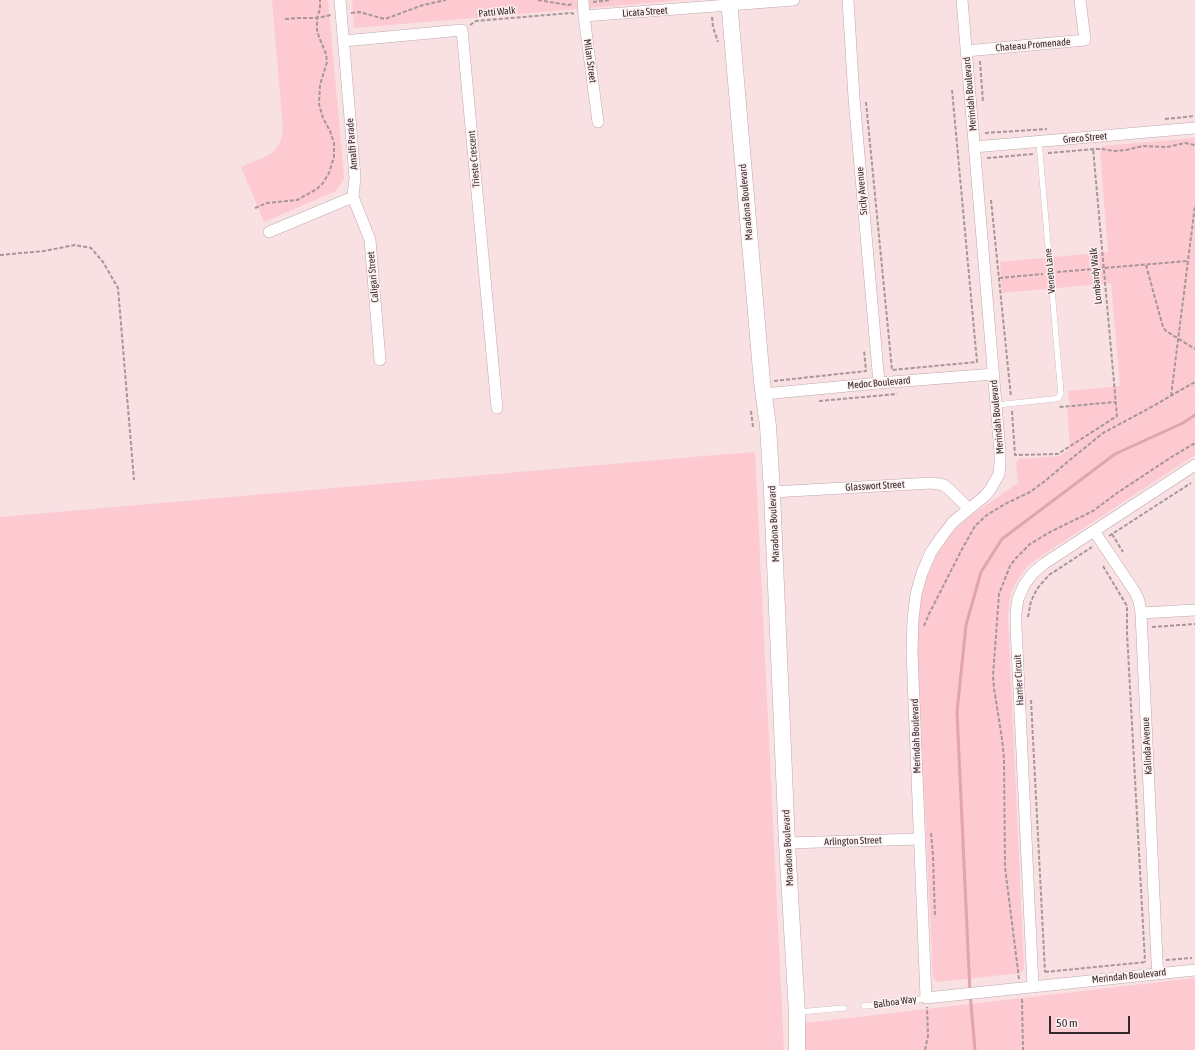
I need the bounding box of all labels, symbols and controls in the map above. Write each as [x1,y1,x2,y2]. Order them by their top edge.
street label: Patti Walk [478,4,516,20]
street label: Licata Street [622,4,668,20]
street label: Chateau Promenade [995,36,1071,54]
street label: Milan Street [581,38,599,84]
street label: Merindah Boulevard [961,56,979,132]
street label: Amalfi Parade [344,118,360,170]
street label: Trieste Crescent [466,130,482,188]
street label: Greco Street [1062,130,1108,146]
street label: Maradona Boulevard [737,163,755,241]
street label: Sicily Avenue [854,166,870,216]
street label: Lombardy Walk [1088,247,1104,305]
street label: Veneto Lane [1042,248,1058,294]
street label: Caligari Street [365,251,381,303]
street label: Medoc Boulevard [847,374,911,392]
street label: Merindah Boulevard [988,379,1006,455]
street label: Glasswort Street [845,478,905,494]
street label: Maradona Boulevard [766,485,782,563]
street label: Harrier Circuit [1012,654,1026,706]
street label: Merindah Boulevard [909,699,923,773]
street label: Kalinda Avenue [1140,717,1154,775]
street label: Maradona Boulevard [780,809,796,887]
street label: Arlington Street [824,834,882,848]
street label: Merindah Boulevard [1091,966,1167,986]
street label: Balboa Way [873,993,917,1011]
scale bar [1051,1008,1132,1034]
text: 50 m [1056,1016,1078,1030]

